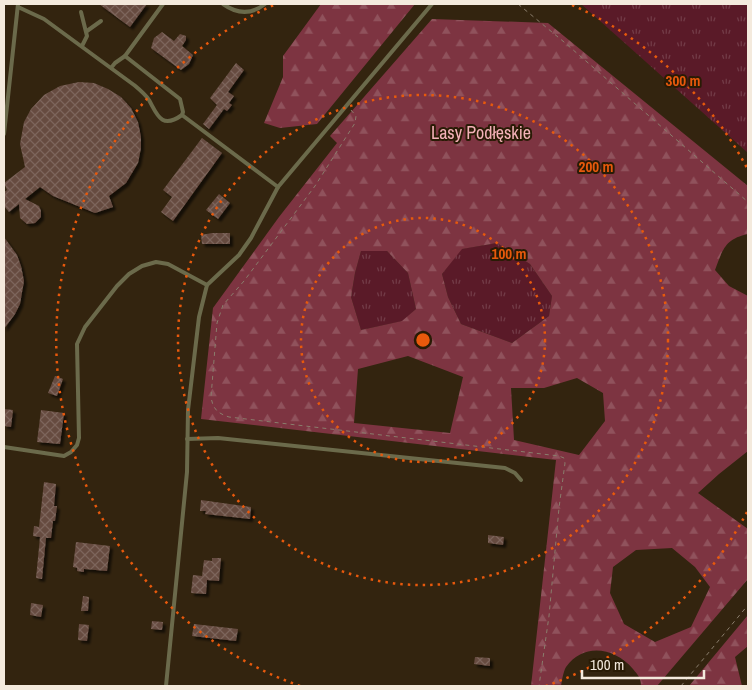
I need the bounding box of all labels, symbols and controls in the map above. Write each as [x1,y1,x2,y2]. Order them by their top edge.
text: 300 m [666,70,700,91]
park label: Lasy Podłęskie [431,120,531,145]
text: 200 m [579,156,613,177]
text: 100 m [492,243,526,264]
centre of rings [414,331,432,349]
scale bar [582,648,704,680]
text: 100 m [590,654,624,675]

